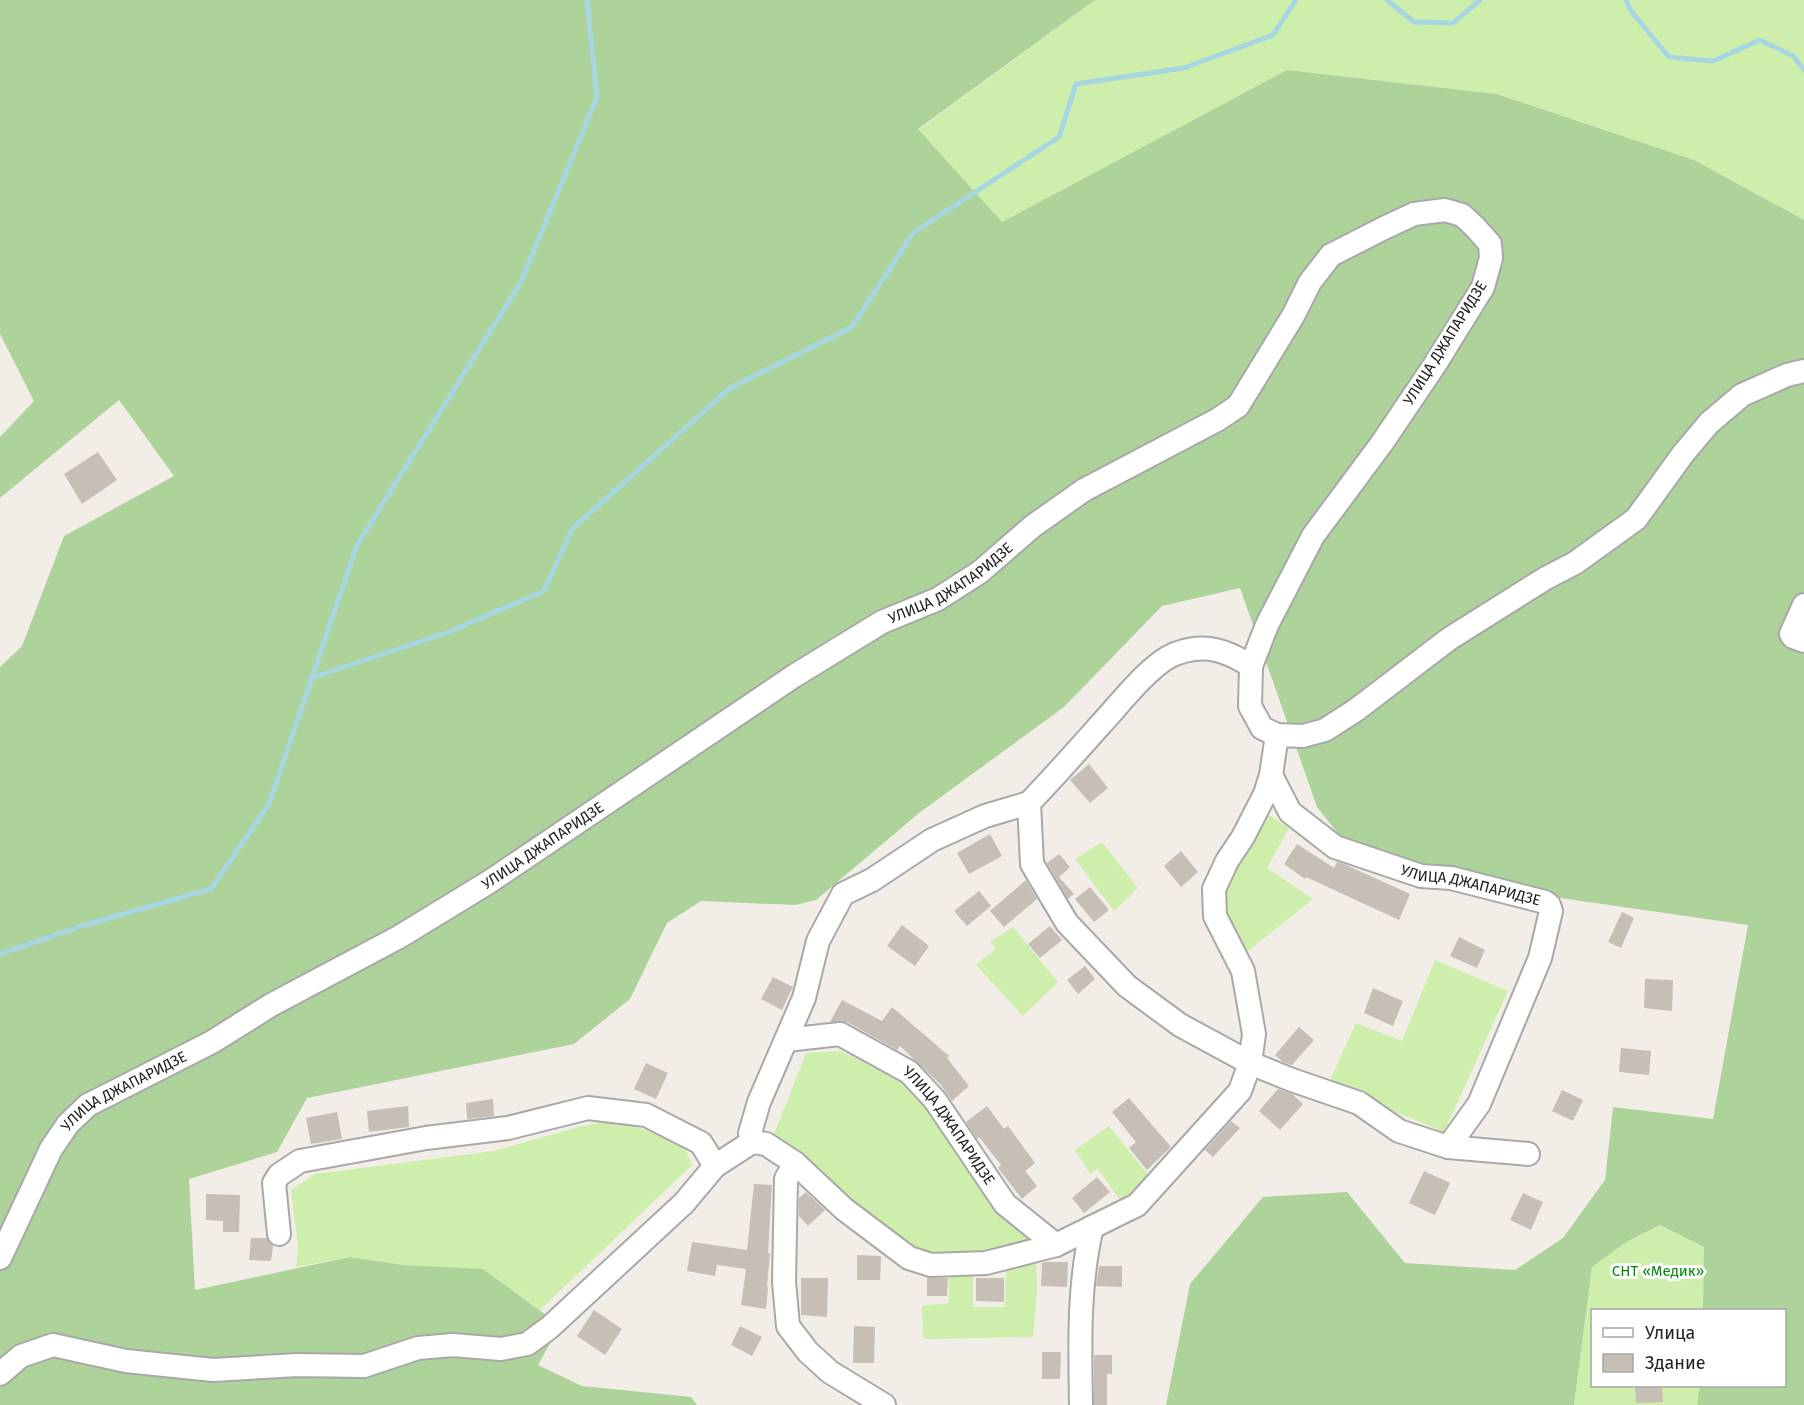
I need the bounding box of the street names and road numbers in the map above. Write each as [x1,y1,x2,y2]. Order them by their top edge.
street label: УЛИЦА ДЖАПАРИДЗЕ [1399,278,1491,408]
street label: УЛИЦА ДЖАПАРИДЗЕ [886,539,1017,627]
street label: УЛИЦА ДЖАПАРИДЗЕ [478,798,607,893]
street label: УЛИЦА ДЖАПАРИДЗЕ [1398,861,1543,910]
street label: УЛИЦА ДЖАПАРИДЗЕ [57,1047,190,1134]
street label: УЛИЦА ДЖАПАРИДЗЕ [900,1062,999,1188]

